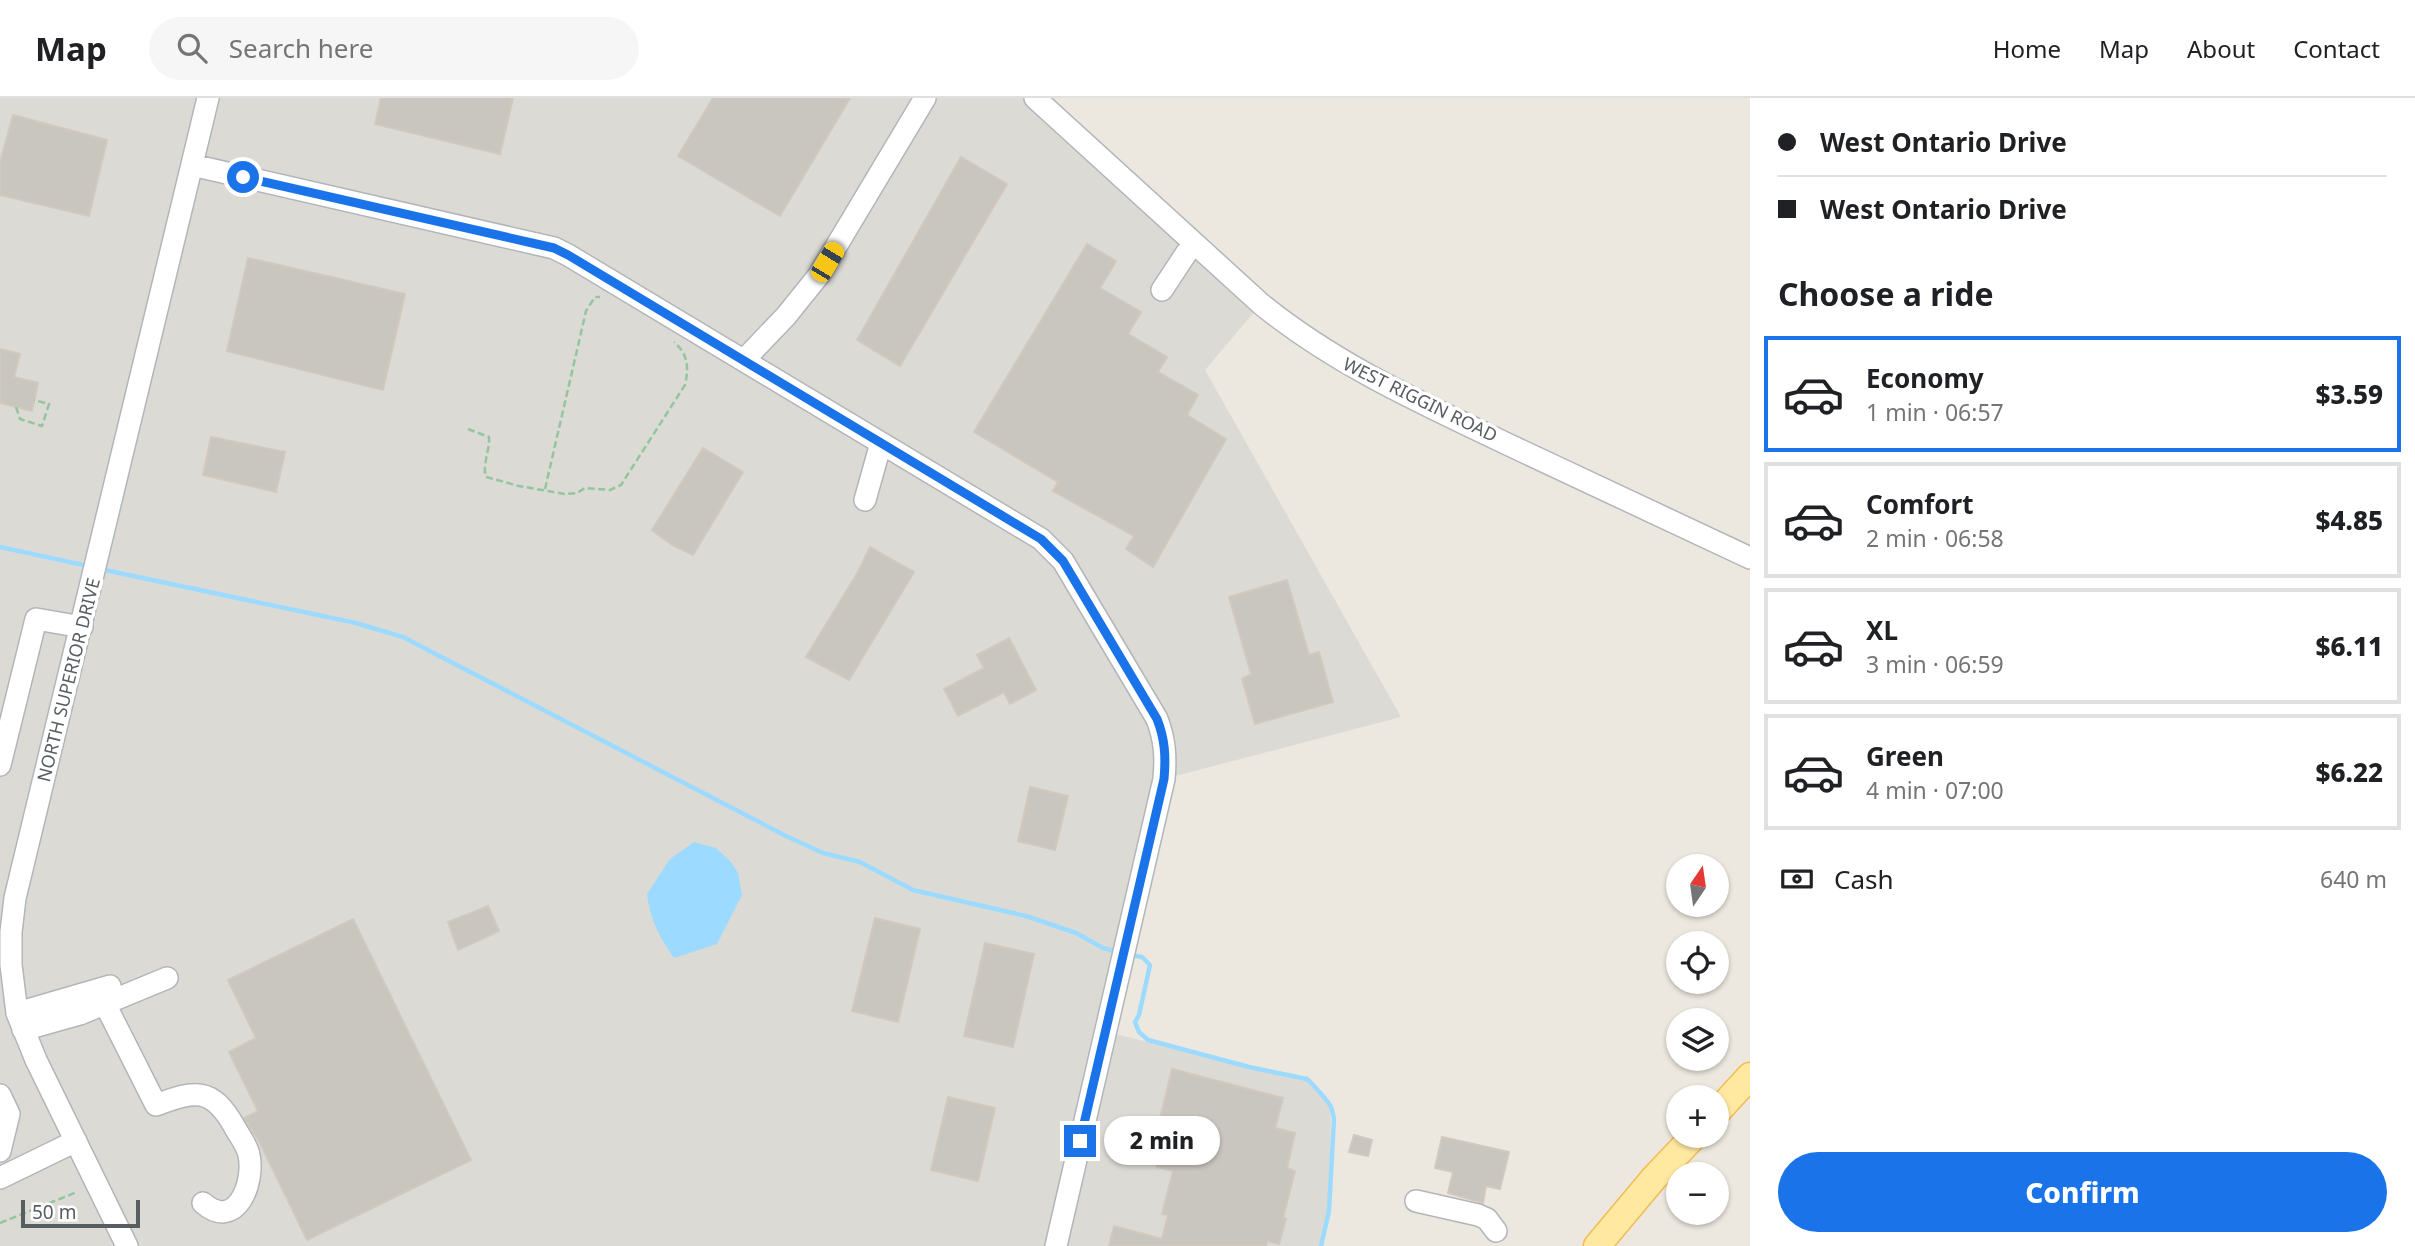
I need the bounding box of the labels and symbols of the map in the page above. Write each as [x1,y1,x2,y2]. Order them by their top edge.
route start [227,161,259,193]
car [808,239,847,285]
street label: WEST RIGGIN ROAD [1339,351,1502,447]
street label: NORTH SUPERIOR DRIVE [31,575,105,784]
north arrow [1666,854,1729,917]
callout: 2 min [1104,1116,1220,1166]
route end [1064,1125,1096,1157]
scale bar [21,1197,140,1229]

